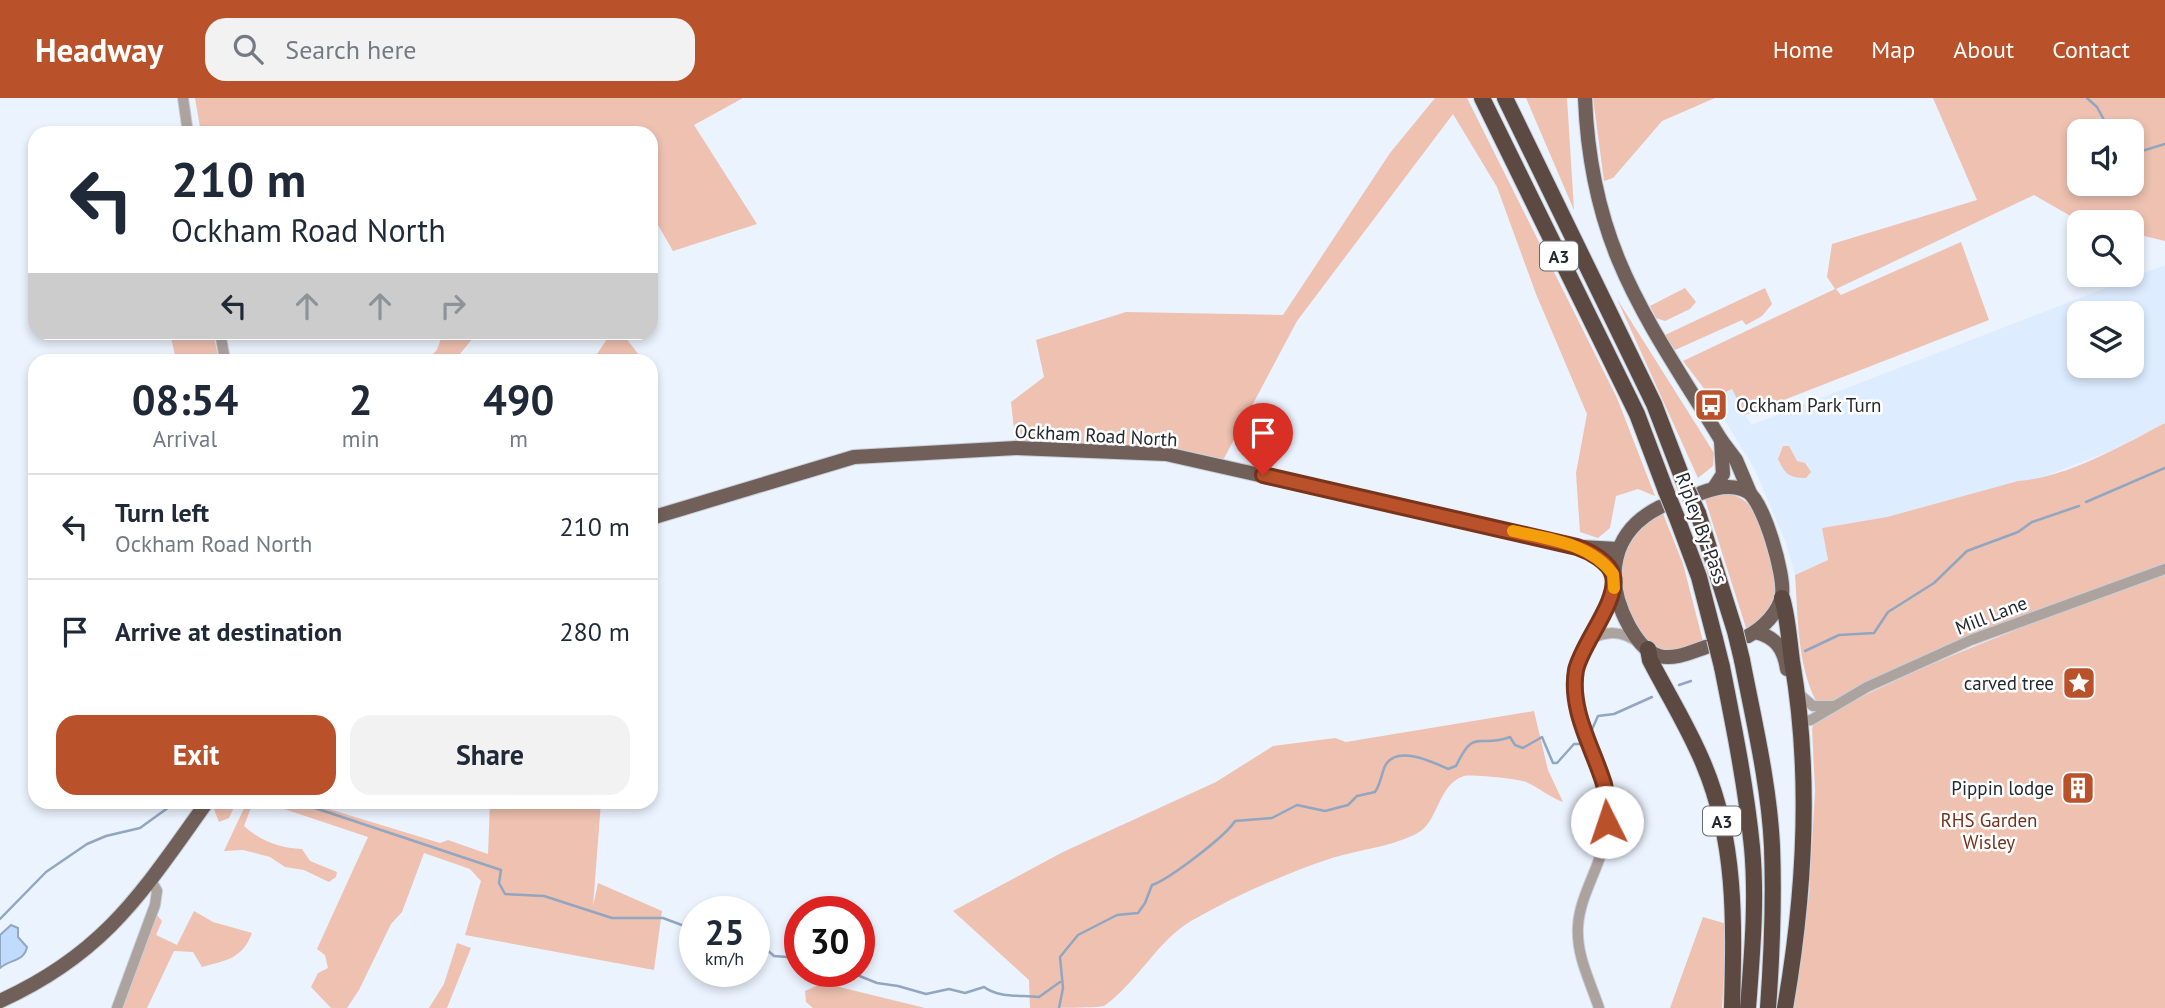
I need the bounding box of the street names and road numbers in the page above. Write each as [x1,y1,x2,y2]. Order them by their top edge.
road number: A3 [1540,242,1578,271]
street label: Ockham Road North [1014,419,1178,451]
street label: Ripley By-Pass [1671,469,1733,587]
street label: Mill Lane [1952,590,2030,640]
road number: A3 [1703,806,1741,836]

